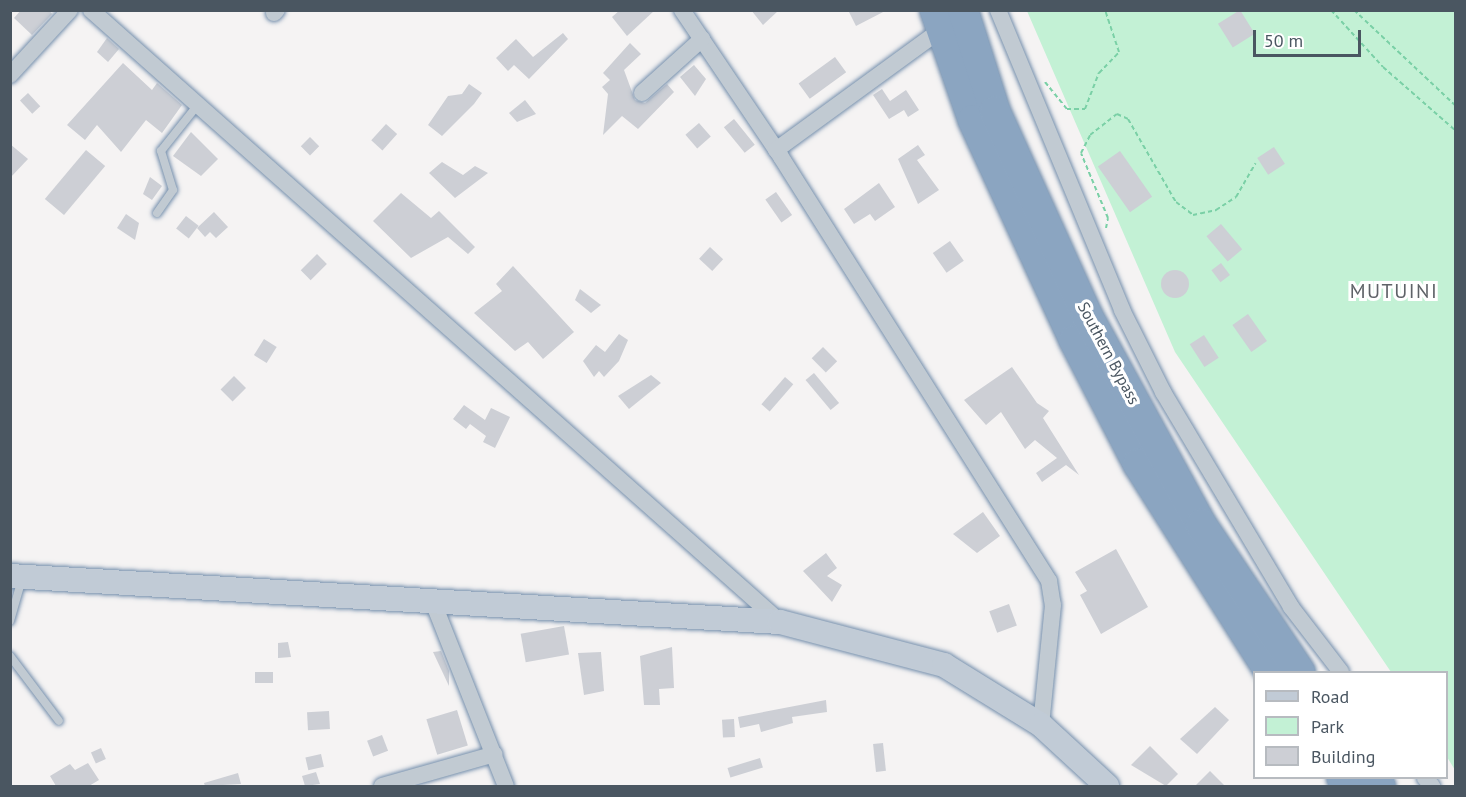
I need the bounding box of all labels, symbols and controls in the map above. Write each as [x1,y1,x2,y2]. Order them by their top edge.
scale bar [1256,18,1364,56]
text: 50 m [1264,29,1303,52]
district label: MUTUINI [1350,279,1438,303]
street label: Southern Bypass [1074,298,1144,408]
legend [1253,671,1448,779]
text: Road [1311,685,1349,708]
text: Park [1311,715,1344,738]
text: Building [1311,745,1375,768]

